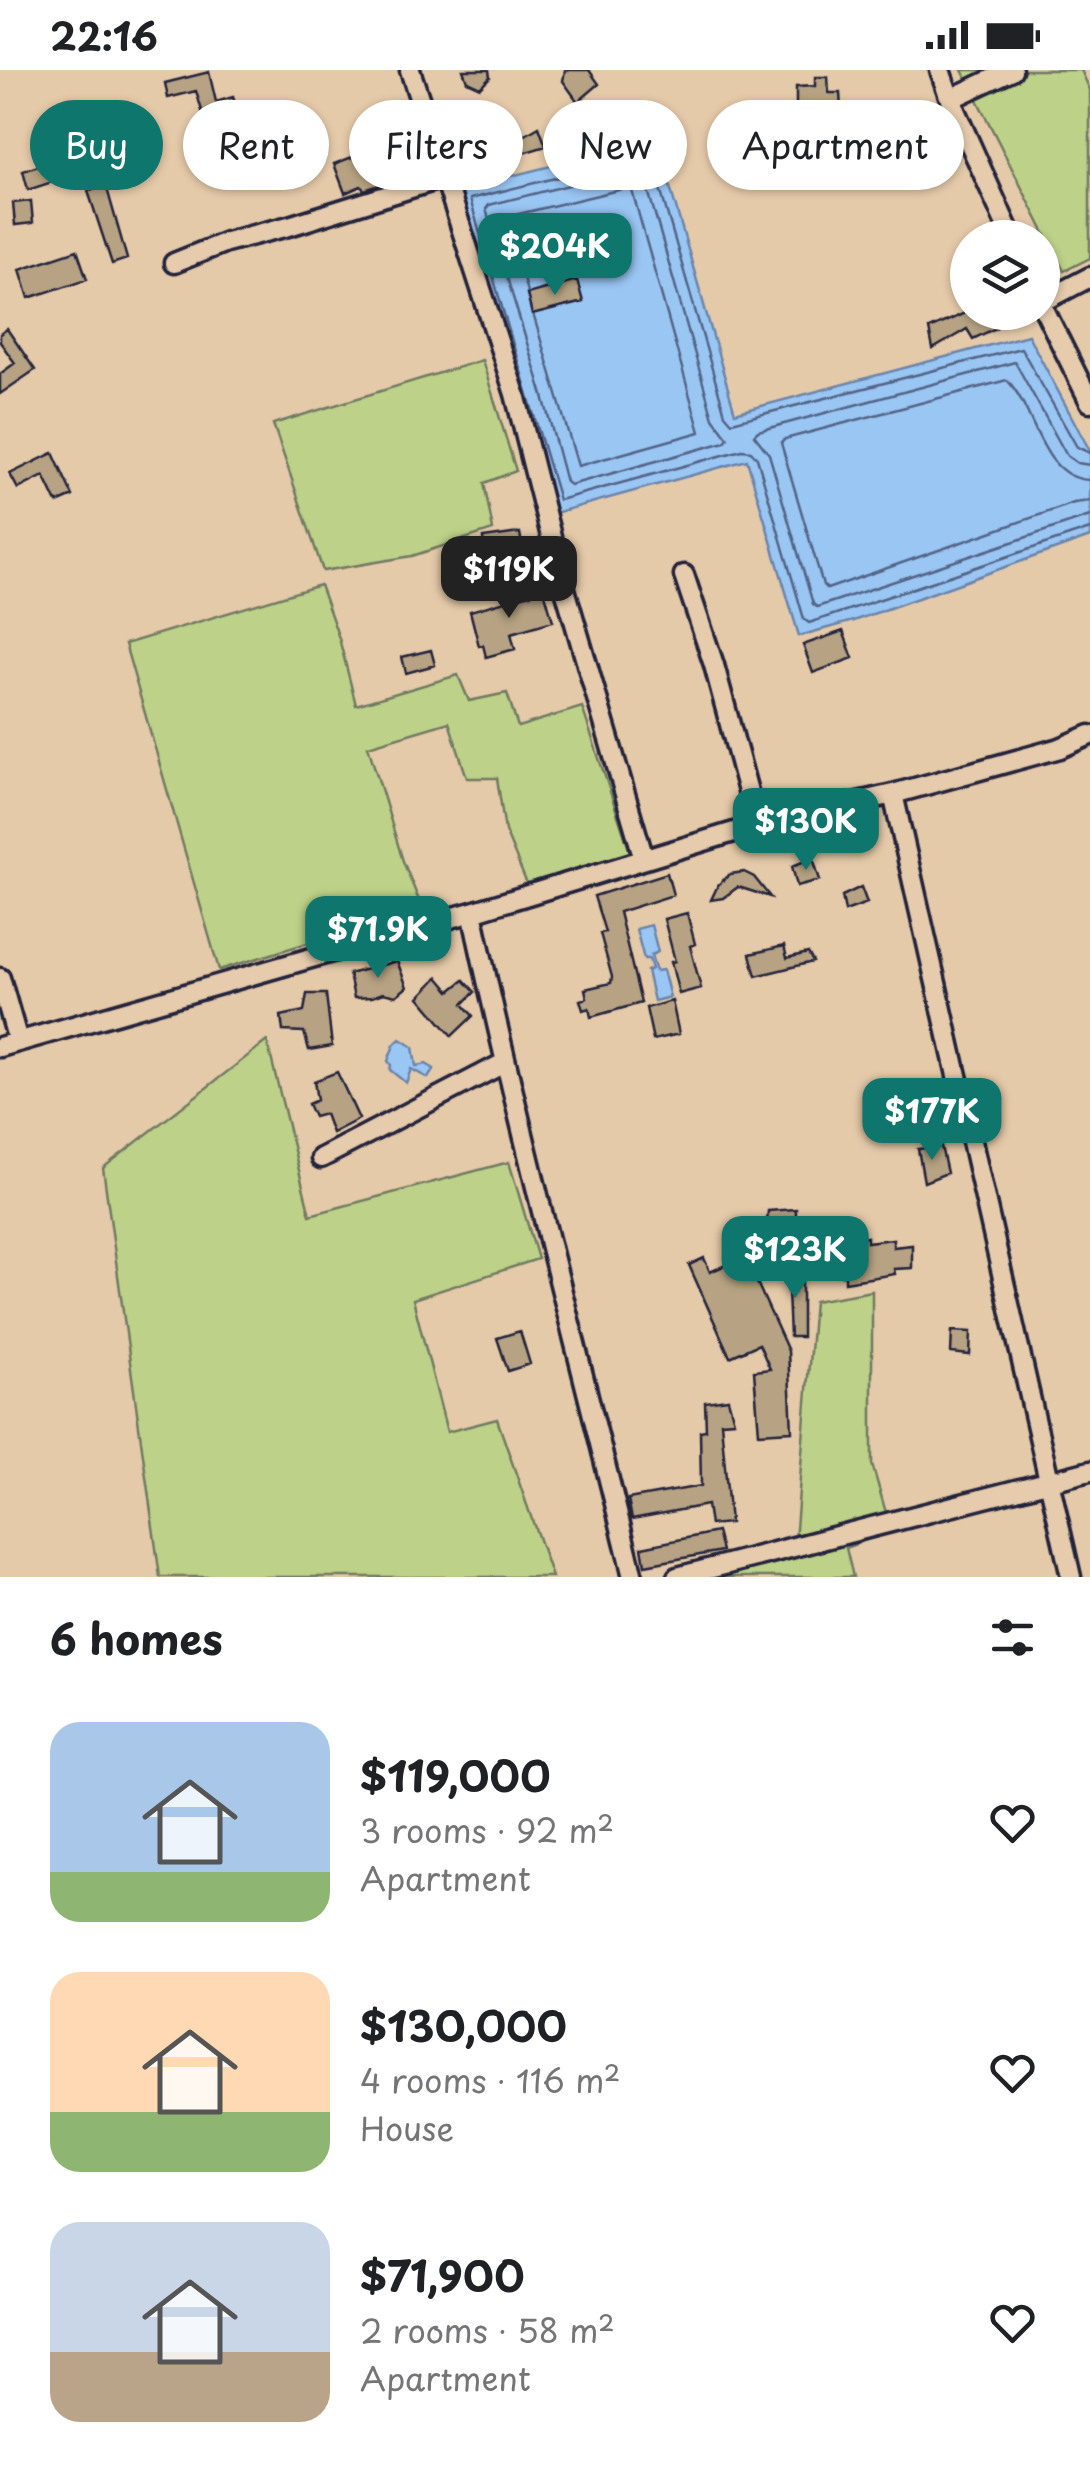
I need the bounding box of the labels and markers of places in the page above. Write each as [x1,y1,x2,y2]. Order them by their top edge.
pin: $204K [485,213,625,298]
pin: $119K [439,536,579,621]
pin: $130K [736,788,876,873]
pin: $71.9K [297,896,459,981]
pin: $177K [862,1078,1002,1163]
pin: $123K [725,1216,865,1301]

